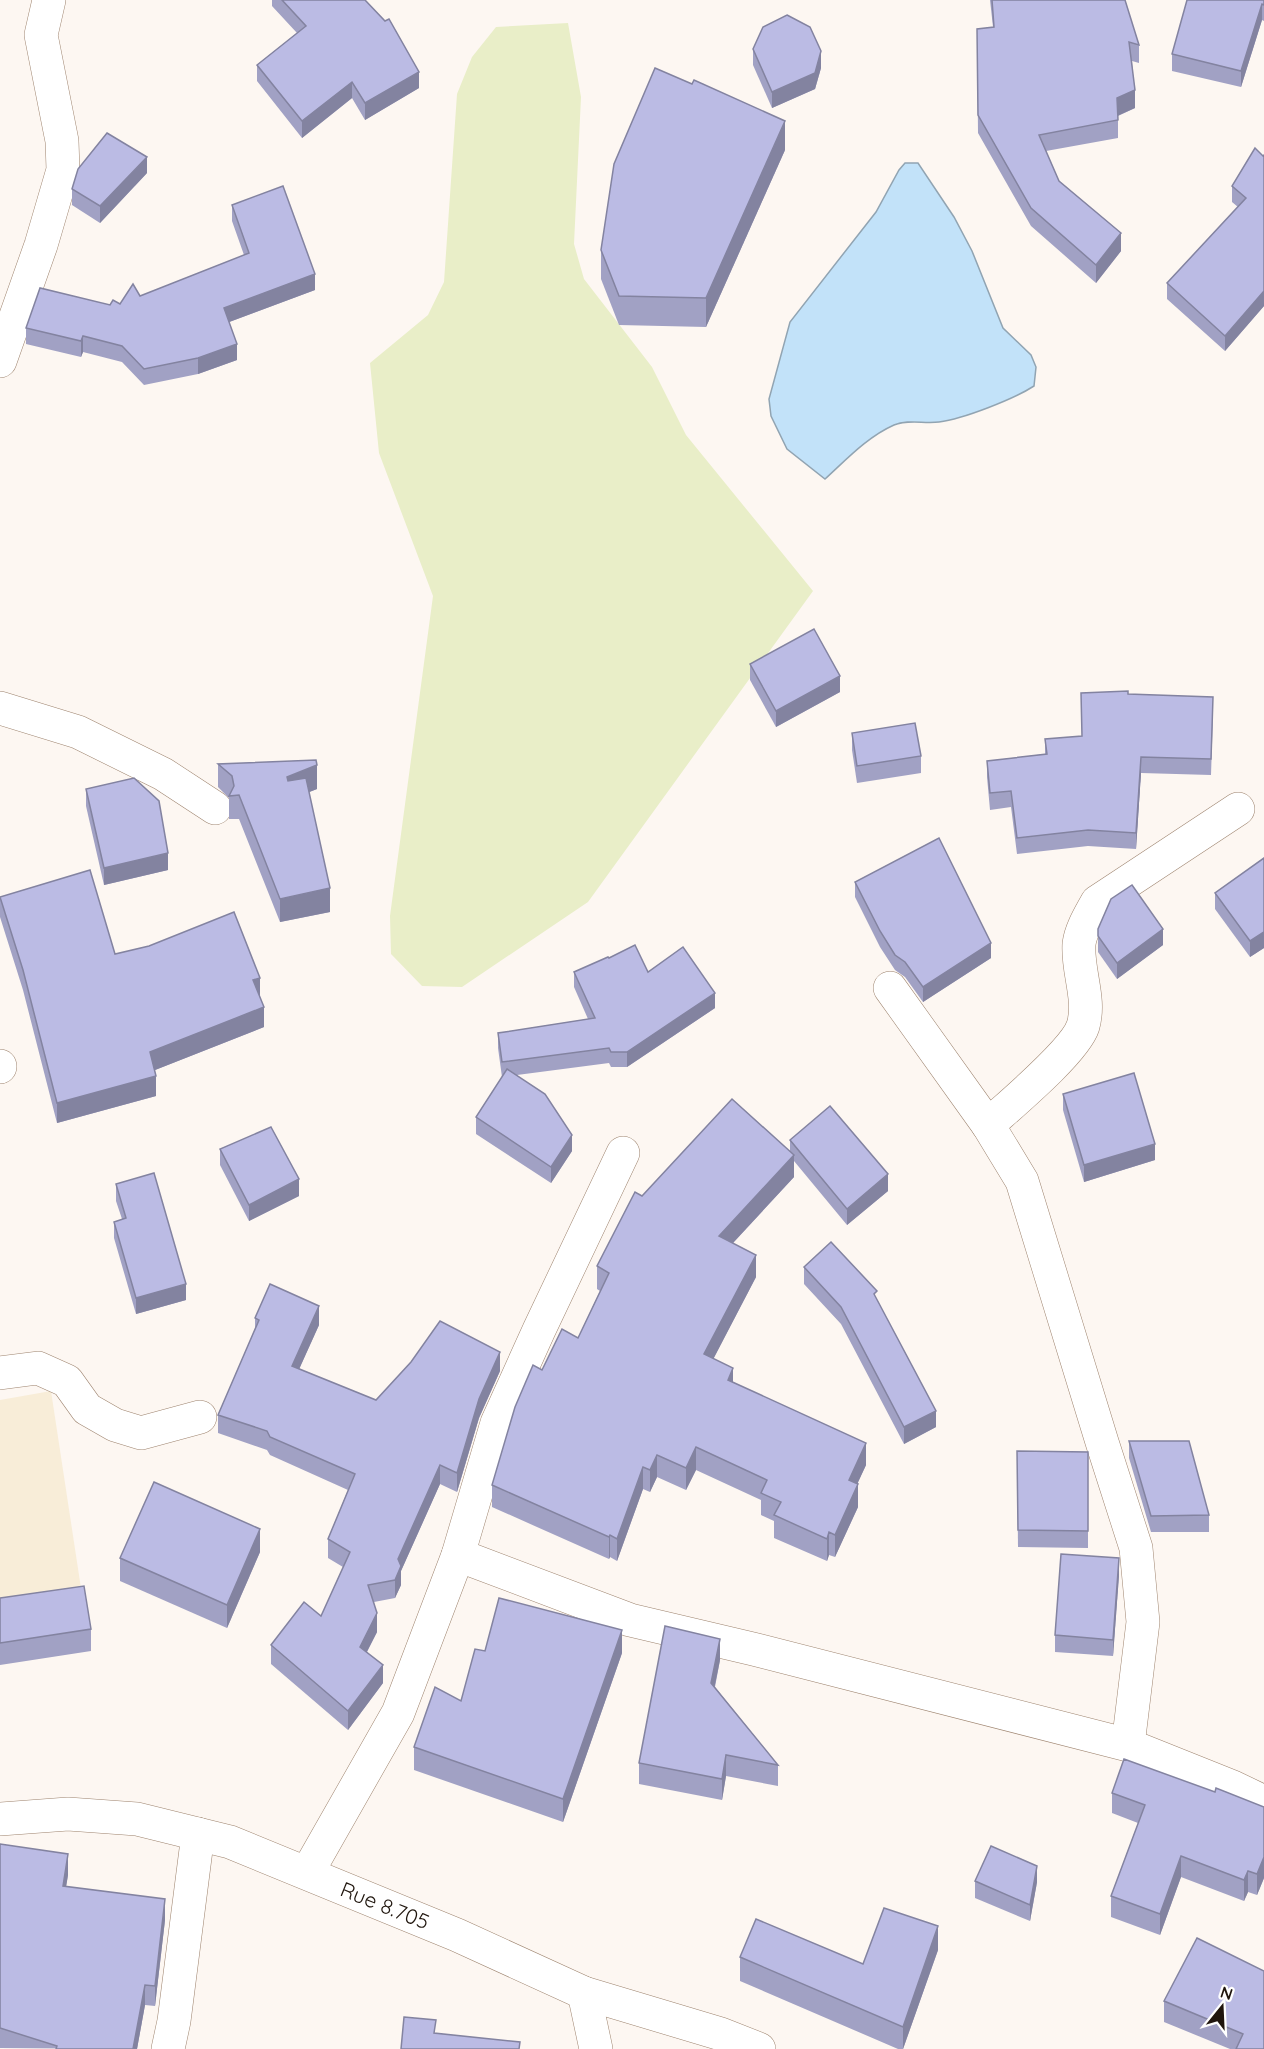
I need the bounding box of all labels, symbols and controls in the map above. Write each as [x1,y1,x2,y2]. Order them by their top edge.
street label: Rue 8.705 [337,1875,433,1935]
north arrow [1192,1977,1252,2037]
text: N [1218,1981,1235,2004]

